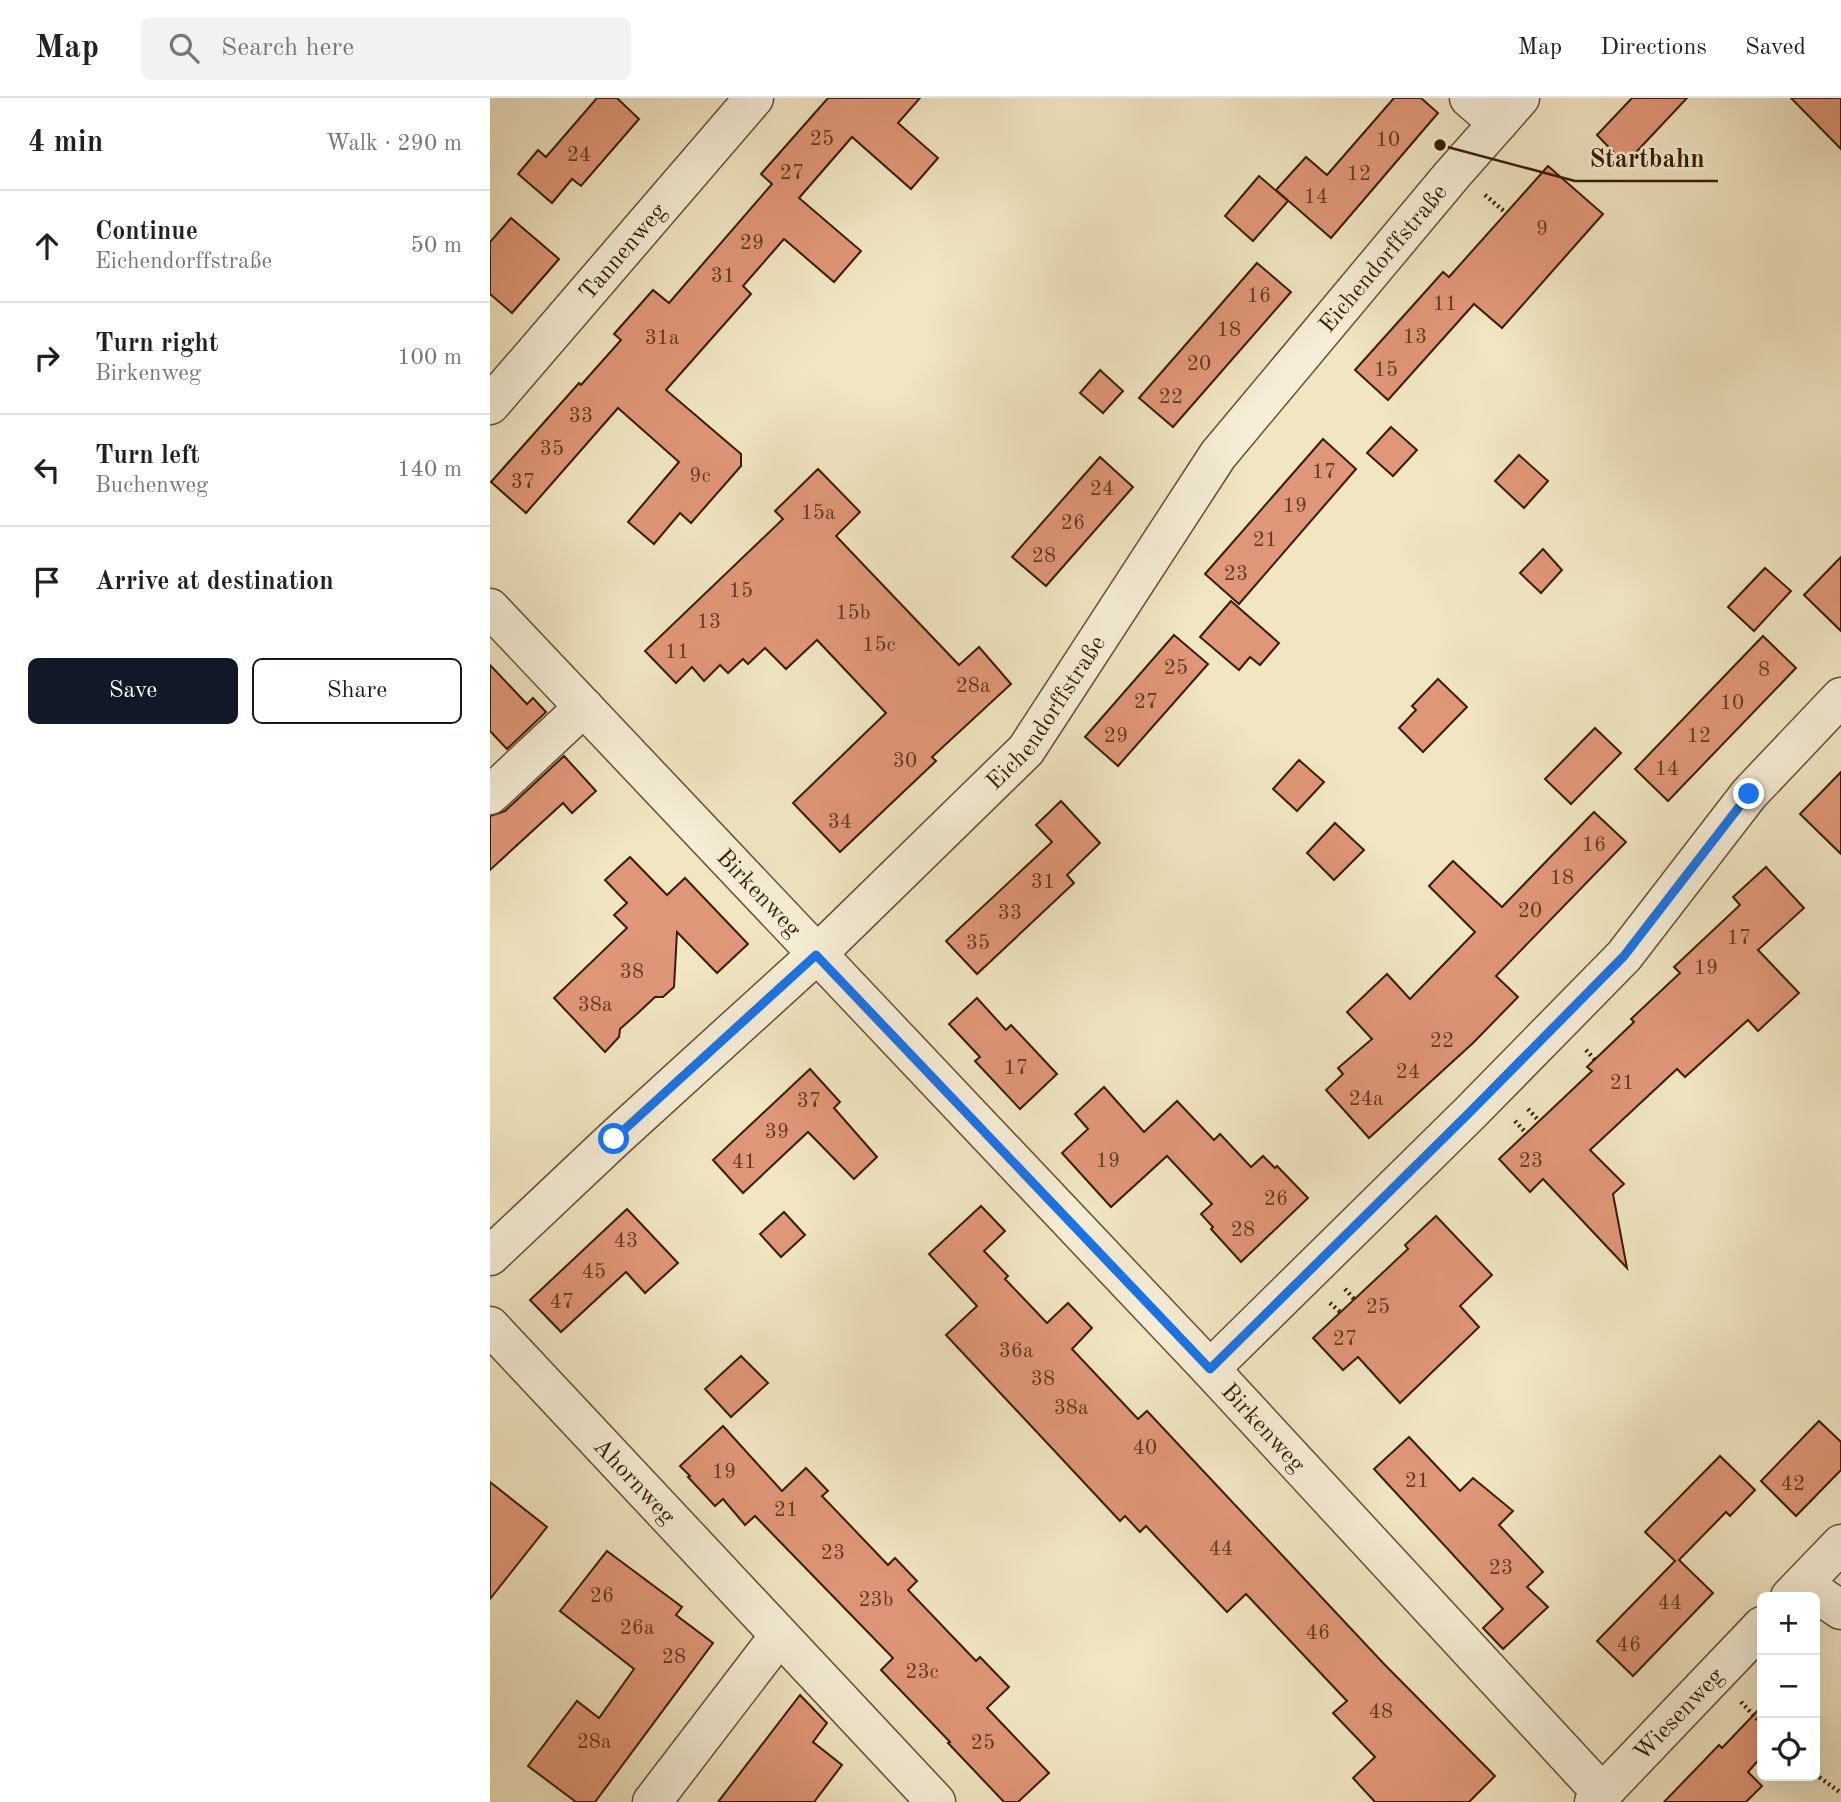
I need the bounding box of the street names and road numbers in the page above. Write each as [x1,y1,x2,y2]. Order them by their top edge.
street label: Eichendorffstraße [1316,181,1453,338]
street label: Tannenweg [576,199,672,305]
street label: Eichendorffstraße [983,632,1111,795]
street label: Birkenweg [711,846,805,943]
street label: Birkenweg [1216,1380,1309,1478]
street label: Ahornweg [588,1435,679,1530]
street label: Wiesenweg [1630,1664,1729,1766]

